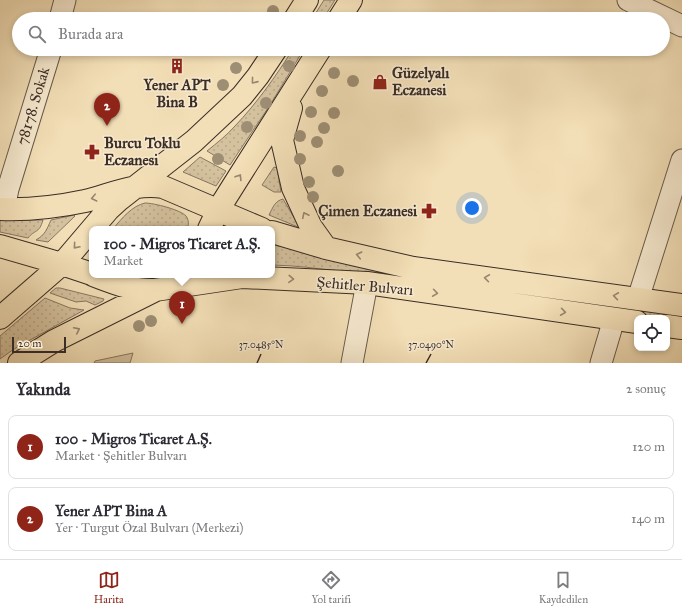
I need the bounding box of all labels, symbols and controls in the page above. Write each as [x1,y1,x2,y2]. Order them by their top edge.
search box [12,12,670,56]
icon: search [26,23,48,45]
text: Burada ara [58,25,123,43]
building icon: Yener APT Bina B [168,57,186,75]
place label: Güzelyalı Eczanesi [392,64,450,99]
street label: 78178. Sokak [13,65,53,147]
shop icon: Güzelyalı Eczanesi [371,73,389,91]
place label: Yener APT Bina B [142,76,211,111]
one-way arrow [252,77,259,84]
pin: 2 [94,93,120,126]
place label: Burcu Toklu Eczanesi [104,134,181,169]
pharmacy icon: Burcu Toklu Eczanesi [83,143,101,161]
one-way arrow [234,174,241,181]
one-way arrow [91,194,98,202]
your location [462,198,482,218]
place label: Çimen Eczanesi [318,202,418,221]
pharmacy icon: Çimen Eczanesi [420,202,438,220]
one-way arrow [303,211,310,219]
popup [89,226,275,278]
text: 100 - Migros Ticaret A.Ş. [104,235,260,253]
one-way arrow [74,242,81,249]
one-way arrow [356,252,362,260]
text: Market [104,253,143,269]
street label: Şehitler Bulvarı [316,273,414,299]
one-way arrow [484,274,490,283]
one-way arrow [288,275,294,284]
one-way arrow [432,288,438,297]
pin: 1 [169,291,195,324]
one-way arrow [613,292,619,301]
one-way arrow [560,307,566,316]
map controls [634,315,670,351]
button: locate [634,315,670,351]
one-way arrow [73,327,81,335]
scale bar [12,335,66,354]
text: 20 m [18,337,41,350]
text: 37.0485°N [239,339,284,351]
text: 37.0490°N [408,339,454,351]
text: Yakında [16,379,70,400]
text: 2 sonuç [626,381,666,397]
text: 100 - Migros Ticaret A.Ş. [55,430,212,448]
text: 1 [27,439,33,455]
text: 120 m [632,439,665,455]
text: Market · Şehitler Bulvarı [55,448,187,464]
text: Yener APT Bina A [55,502,167,520]
text: 2 [27,511,33,527]
text: 140 m [631,511,665,527]
text: Yer · Turgut Özal Bulvarı (Merkezi) [55,520,243,536]
tab: Harita [94,569,124,606]
tab: Yol tarifi [311,569,351,606]
tab: Kaydedilen [539,569,588,606]

